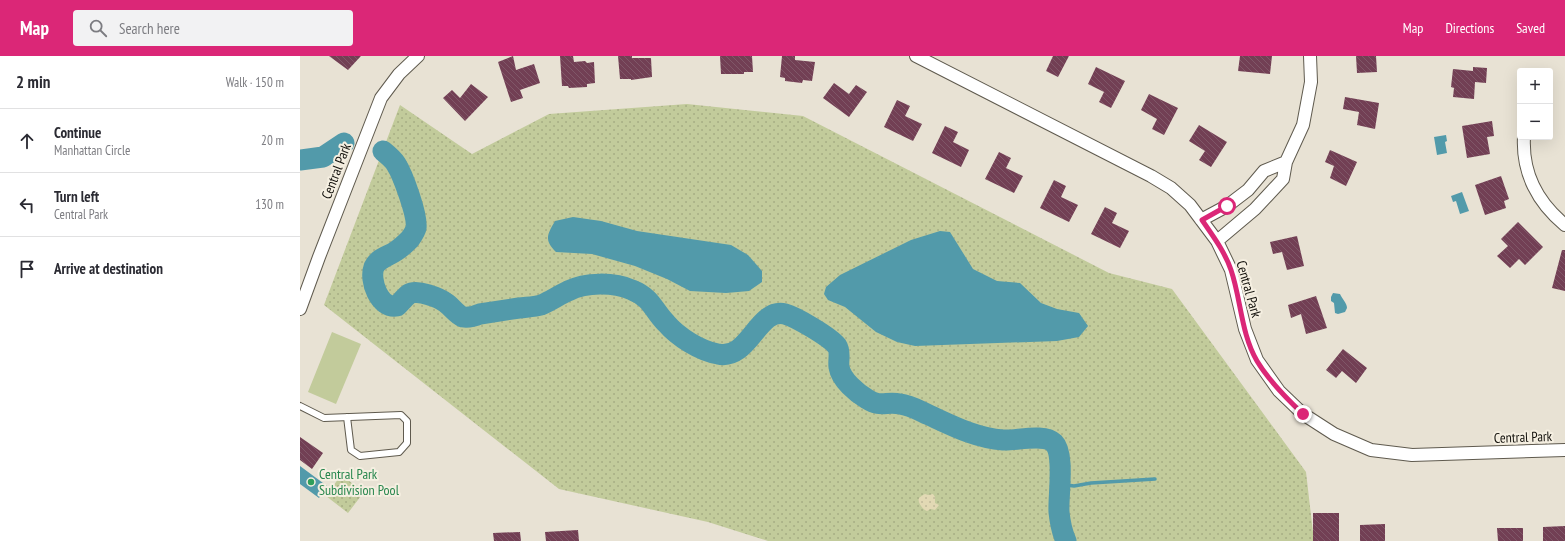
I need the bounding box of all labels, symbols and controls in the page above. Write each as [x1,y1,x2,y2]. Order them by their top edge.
search box [73,10,353,46]
text: Map [20,16,49,40]
icon: search [87,17,109,39]
text: Search here [119,19,180,38]
text: Map [1403,19,1423,37]
text: Directions [1445,19,1494,37]
text: Saved [1516,19,1545,37]
map controls [1517,68,1553,140]
button: + [1517,68,1553,104]
text: 2 min [16,71,50,93]
text: Walk · 150 m [226,74,284,91]
button: − [1517,104,1553,140]
text: Continue [54,123,101,142]
icon: ahead [16,130,38,152]
text: 20 m [261,132,284,149]
street label: Central Park [317,140,355,201]
text: Manhattan Circle [54,142,130,159]
text: Turn left [54,187,99,206]
icon: left [16,194,38,216]
text: 130 m [255,196,284,213]
route start [1218,197,1236,215]
text: Central Park [54,206,108,223]
icon: arrive [16,258,38,280]
text: Arrive at destination [54,259,163,278]
street label: Central Park [1232,259,1266,320]
route end [1294,405,1312,423]
street label: Central Park [1494,427,1553,447]
place label: Central Park Subdivision Pool [319,465,400,499]
marker: Central Park Subdivision Pool [306,477,316,487]

